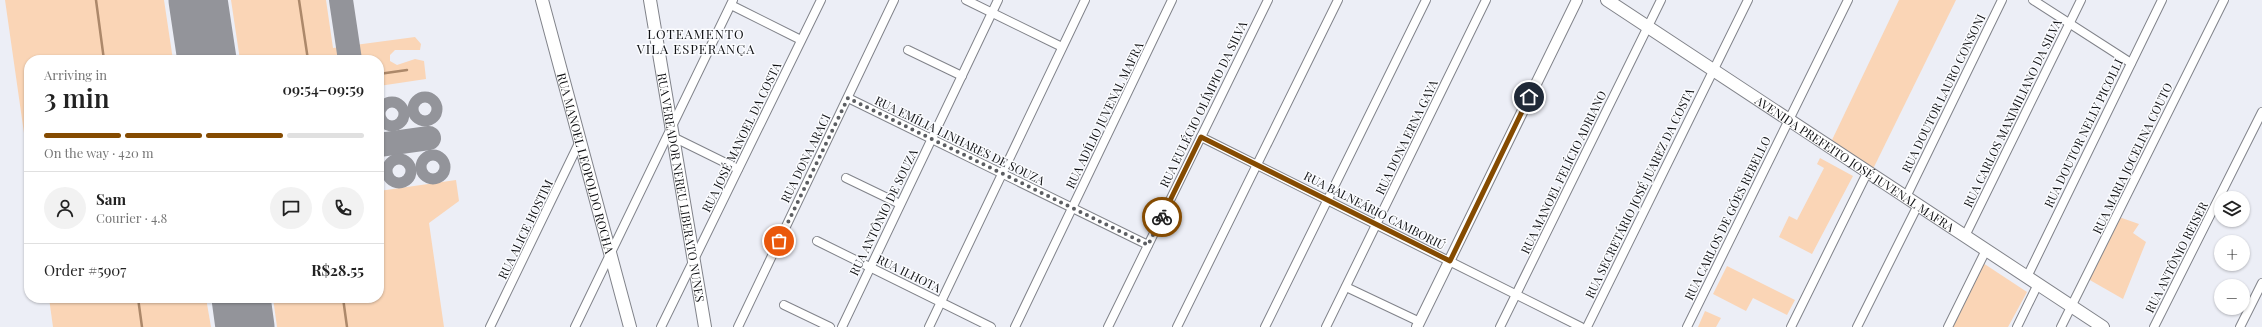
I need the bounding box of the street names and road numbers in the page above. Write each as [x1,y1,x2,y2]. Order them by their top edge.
street label: RUA DOUTOR LAURO CONSONI [1898,11,1988,175]
street label: RUA CARLOS MAXIMILIANO DA SILVA [1959,16,2065,210]
street label: RUA EULÉCIO OLÍMPIO DA SILVA [1156,18,1251,190]
street label: RUA ADÍLIO JUVENAL MAFRA [1061,39,1147,191]
street label: RUA DOUTOR NELLY PICOLLI [2040,56,2126,210]
street label: RUA JOSÉ MANOEL DA COSTA [698,59,785,215]
street label: RUA MANOEL LEOPOLDO ROCHA [554,71,618,256]
street label: RUA VEREADOR NEREU LIBERATO NUNES [654,72,709,303]
street label: RUA DONA ERNA GAYA [1371,76,1441,197]
street label: RUA MARIA JOCELINA COUTO [2088,80,2176,236]
street label: RUA SECRETÁRIO JOSÉ JUAREZ DA COSTA [1581,85,1697,301]
street label: RUA MANOEL FELÍCIO ADRIANO [1516,88,1610,256]
street label: AVENIDA PREFEITO JOSÉ JUVENAL MAFRA [1751,91,1958,235]
street label: RUA EMÍLIA LINHARES DE SOUZA [872,92,1048,188]
street label: RUA DONA ARACI [777,111,833,205]
street label: RUA CARLOS DE GÓES REBELLO [1680,133,1774,303]
street label: RUA ANTÔNIO DE SOUZA [845,146,921,278]
street label: RUA BALNEÁRIO CAMBORIÚ [1301,167,1449,253]
street label: RUA ALICE HOSTIM [494,177,556,281]
street label: RUA ANTÔNIO REISER [2141,198,2211,315]
street label: RUA ILHOTA [874,251,944,296]

